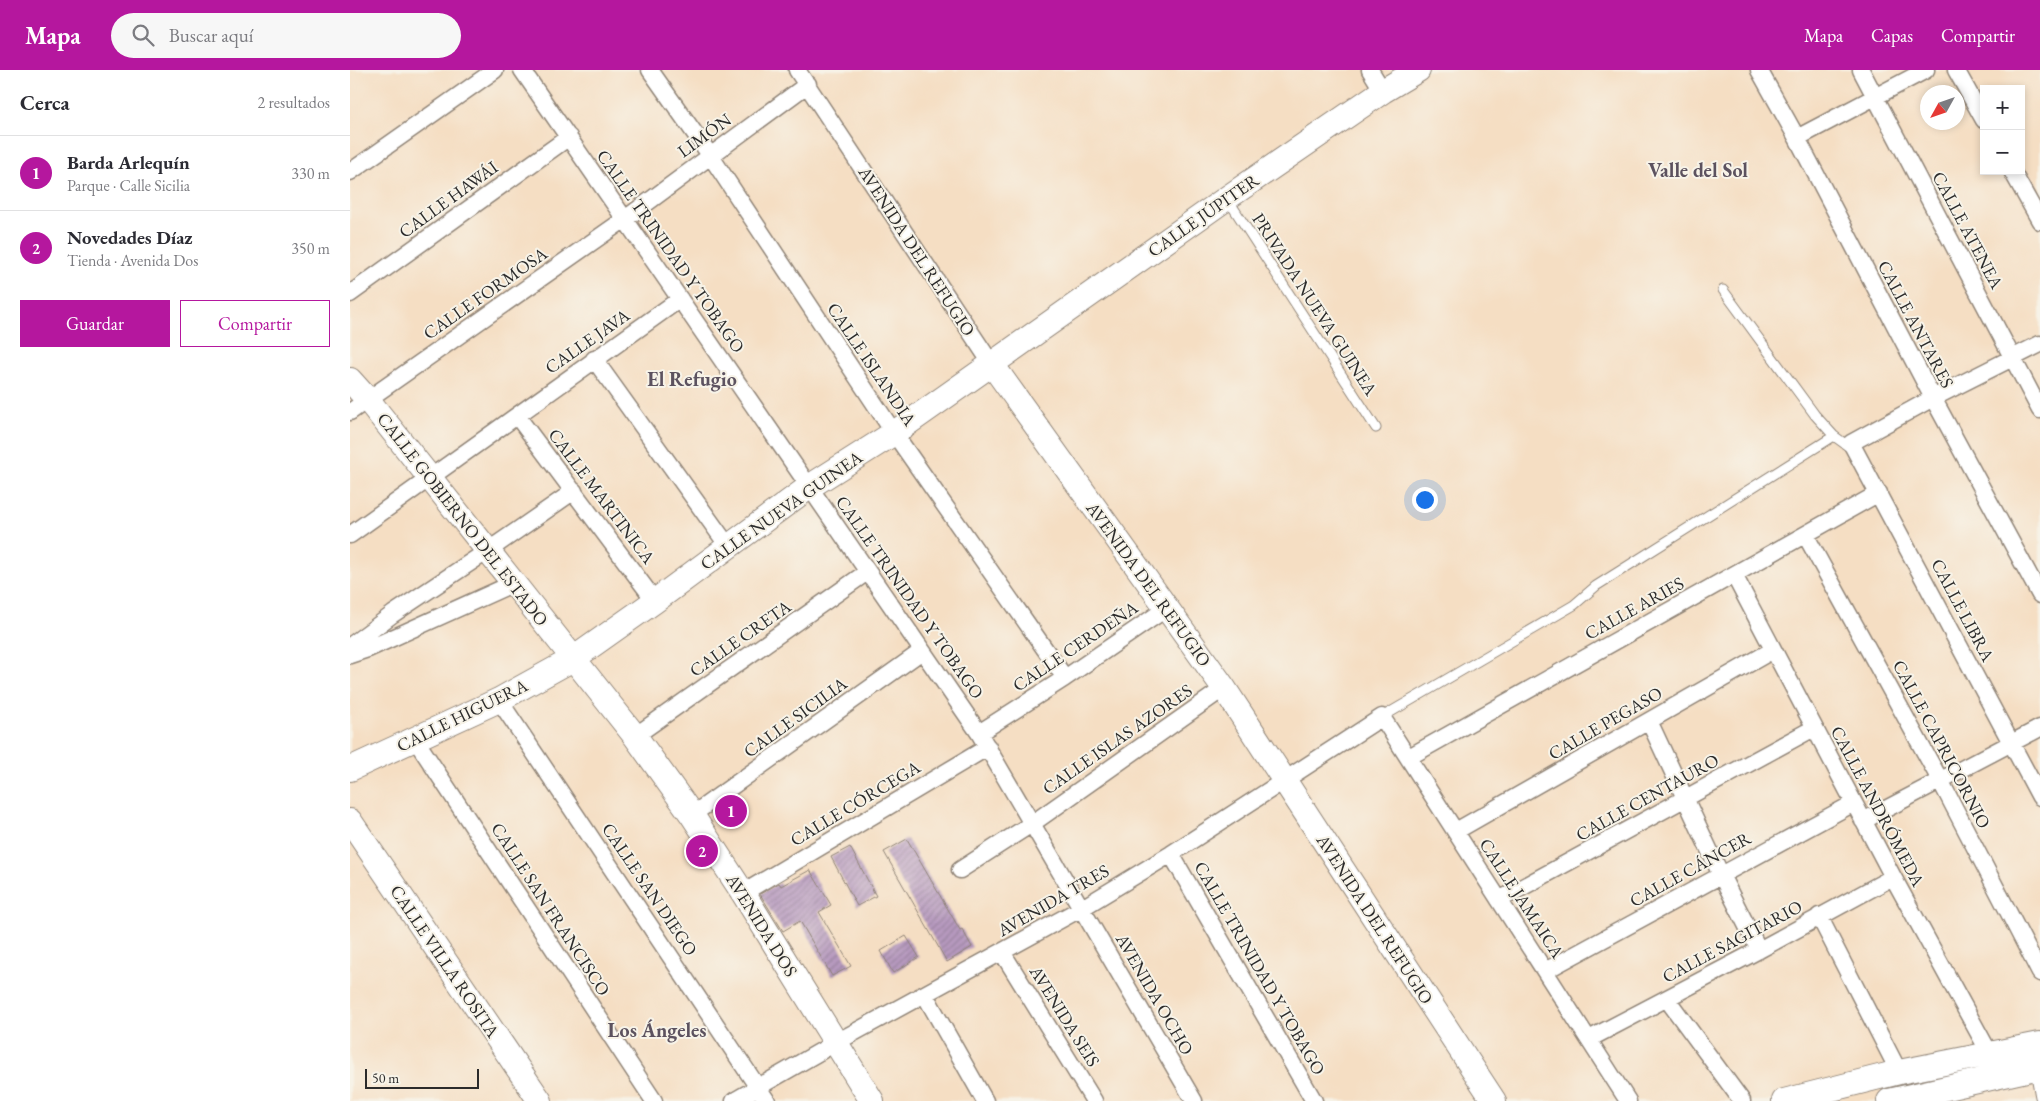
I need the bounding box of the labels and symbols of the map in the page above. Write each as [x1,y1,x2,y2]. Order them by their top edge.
north arrow [1920,85,1965,130]
street label: LIMÓN [673,107,736,162]
street label: CALLE TRINIDAD Y TOBAGO [592,145,750,357]
street label: CALLE HAWÁI [394,155,502,243]
district label: Valle del Sol [1648,157,1748,183]
street label: AVENIDA DEL REFUGIO [853,161,981,340]
street label: CALLE ATENEA [1927,167,2009,293]
street label: CALLE JÚPITER [1143,168,1263,262]
street label: PRIVADA NUEVA GUINEA [1247,208,1383,400]
street label: CALLE FORMOSA [418,241,552,344]
street label: CALLE ANTARES [1873,256,1959,392]
street label: CALLE ISLANDIA [822,298,922,431]
street label: CALLE JAVA [540,303,634,379]
district label: El Refugio [647,366,737,392]
street label: CALLE GOBIERNO DEL ESTADO [372,408,554,630]
street label: CALLE MARTINICA [544,424,661,569]
street label: CALLE NUEVA GUINEA [695,445,867,575]
your location [1412,487,1438,513]
street label: CALLE TRINIDAD Y TOBAGO [831,491,989,703]
street label: AVENIDA DEL REFUGIO [1081,496,1216,671]
street label: CALLE LIBRA [1926,555,2000,666]
street label: CALLE ARIES [1580,571,1688,645]
street label: CALLE CRETA [685,594,796,681]
street label: CALLE CERDEÑA [1008,595,1142,696]
street label: CALLE CAPRICORNIO [1888,656,1996,832]
street label: CALLE SICILIA [739,671,852,762]
street label: CALLE HIGUERA [393,673,532,757]
street label: CALLE ISLAS AZORES [1038,679,1196,799]
street label: CALLE PEGASO [1544,681,1666,765]
street label: CALLE ANDRÓMEDA [1826,722,1930,891]
street label: CALLE CENTAURO [1571,748,1723,846]
street label: CALLE CÓRCEGA [786,755,925,851]
pin: 1 [715,792,747,830]
street label: CALLE SAN FRANCISCO [486,818,616,1000]
street label: CALLE SAN DIEGO [597,818,703,960]
street label: CALLE CÁNCER [1625,826,1755,912]
street label: AVENIDA DEL REFUGIO [1311,829,1439,1008]
pin: 2 [686,832,718,870]
street label: CALLE JAMAICA [1475,834,1570,963]
street label: CALLE TRINIDAD Y TOBAGO [1189,857,1331,1079]
street label: AVENIDA TRES [992,859,1113,942]
street label: AVENIDA DOS [721,868,803,981]
street label: CALLE VILLA ROSITA [385,880,505,1042]
street label: CALLE SAGITARIO [1658,894,1806,988]
street label: AVENIDA OCHO [1110,928,1199,1059]
street label: AVENIDA SEIS [1024,960,1105,1071]
district label: Los Ángeles [608,1017,706,1043]
scale bar [365,1066,479,1089]

